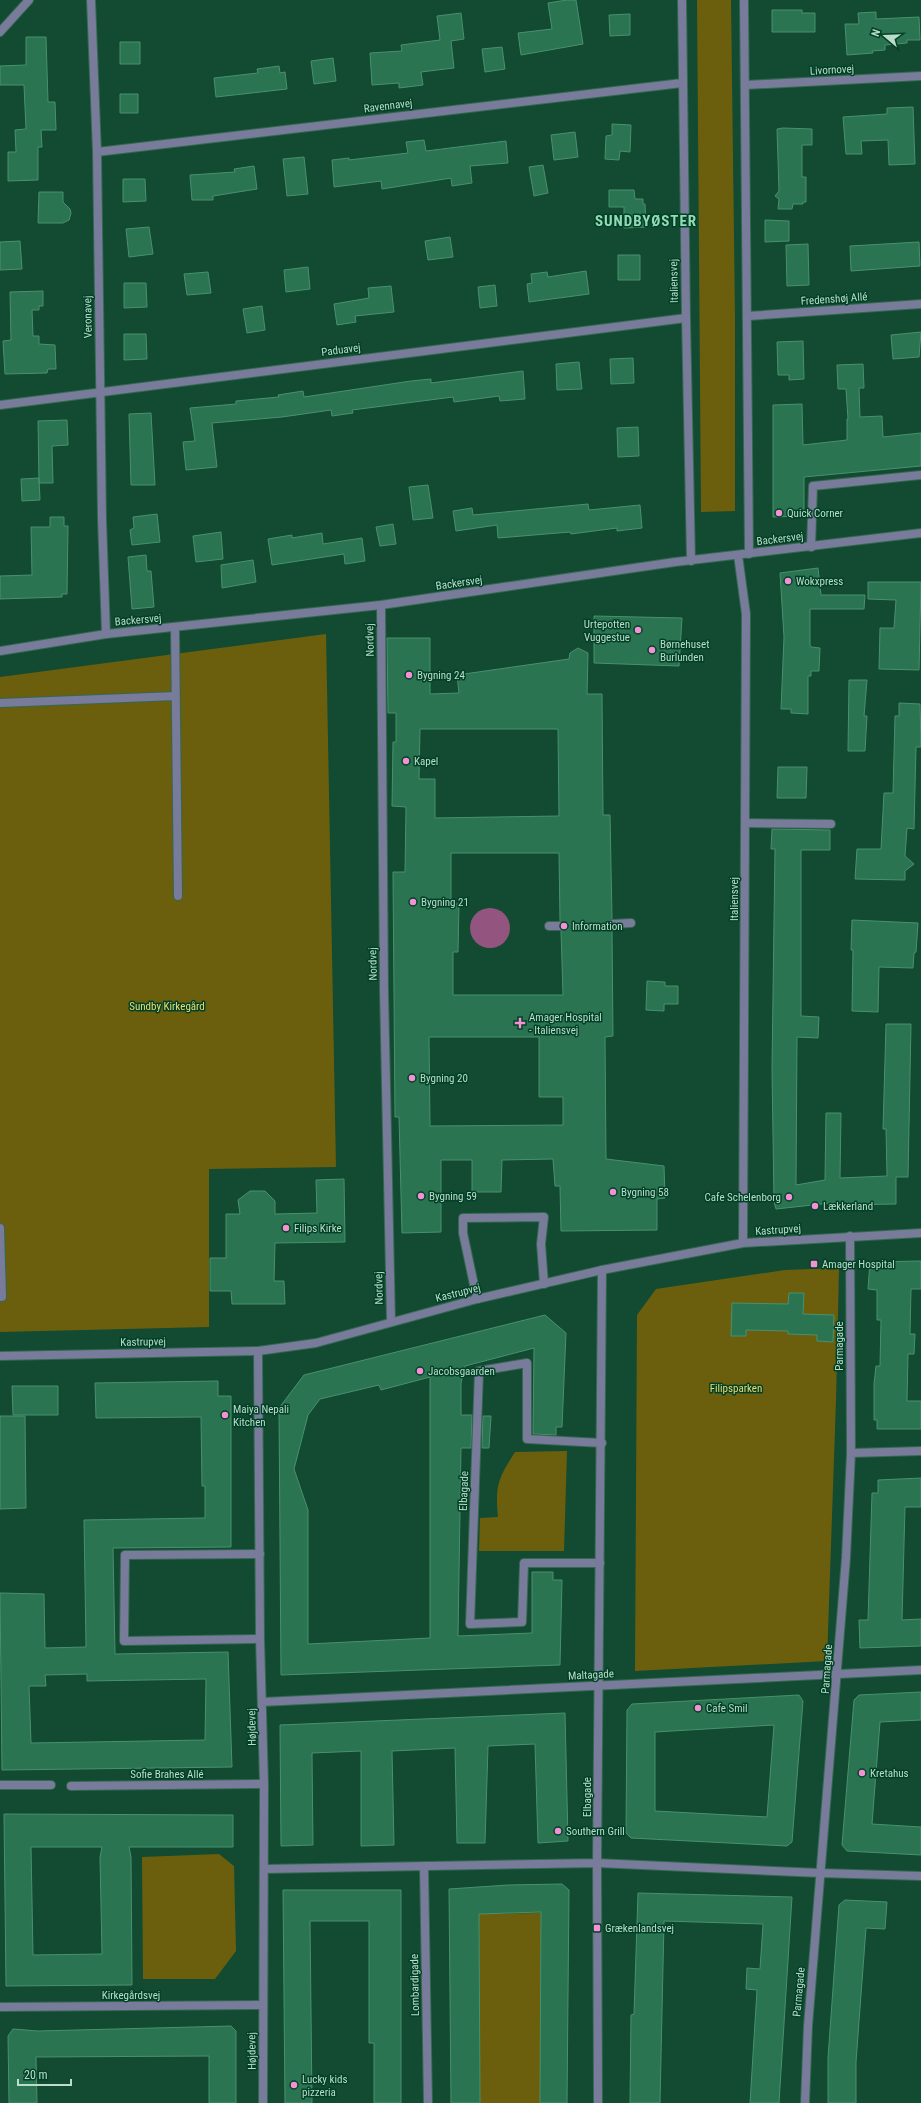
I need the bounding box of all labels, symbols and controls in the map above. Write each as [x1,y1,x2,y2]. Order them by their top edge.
north arrow [865,16,905,56]
text: N [869,27,883,38]
street label: Livornovej [810,62,854,78]
street label: Ravennavej [363,97,413,115]
district label: SUNDBYØSTER [595,212,697,230]
street label: Italiensvej [667,259,681,303]
street label: Fredenshøj Allé [800,290,868,308]
street label: Veronavej [81,296,95,338]
street label: Paduavej [321,341,361,359]
place label: Quick Corner [787,507,844,520]
marker: Quick Corner [774,508,784,518]
street label: Backersvej [756,530,804,548]
street label: Backersvej [435,573,483,593]
place label: Wokxpress [796,575,843,588]
marker: Wokxpress [783,576,793,586]
street label: Backersvej [114,611,162,629]
place label: Urtepotten Vuggestue [584,618,630,644]
street label: Nordvej [363,623,377,657]
marker: Urtepotten Vuggestue [633,625,643,635]
place label: Børnehuset Burlunden [660,638,709,664]
marker: Børnehuset Burlunden [647,645,657,655]
place label: Bygning 24 [417,669,466,682]
marker: Bygning 24 [404,670,414,680]
place label: Kapel [414,755,438,768]
marker: Kapel [401,756,411,766]
street label: Italiensvej [728,877,741,921]
place label: Bygning 21 [421,896,469,909]
marker: Bygning 21 [408,897,418,907]
place label: Information [572,920,623,933]
marker: Information [559,921,569,931]
street label: Nordvej [366,947,380,981]
park label: Sundby Kirkegård [129,1000,205,1013]
place label: Amager Hospital - Italiensvej [529,1011,602,1037]
marker: Amager Hospital - Italiensvej [514,1017,526,1029]
place label: Bygning 20 [420,1072,468,1085]
marker: Bygning 20 [407,1073,417,1083]
place label: Bygning 58 [621,1186,669,1199]
marker: Bygning 58 [608,1187,618,1197]
place label: Bygning 59 [429,1190,477,1203]
marker: Bygning 59 [416,1191,426,1201]
place label: Cafe Schelenborg [705,1191,781,1204]
marker: Cafe Schelenborg [784,1192,794,1202]
place label: Lækkerland [823,1200,873,1213]
marker: Lækkerland [810,1201,820,1211]
place label: Filips Kirke [294,1222,342,1235]
street label: Kastrupvej [755,1222,801,1238]
marker: Filips Kirke [281,1223,291,1233]
place label: Amager Hospital [822,1258,895,1271]
marker: Amager Hospital [809,1259,819,1269]
street label: Nordvej [372,1271,386,1305]
street label: Kastrupvej [434,1281,482,1305]
street label: Parmagade [833,1321,846,1371]
street label: Kastrupvej [120,1335,166,1349]
place label: Jacobsgaarden [428,1365,495,1378]
marker: Jacobsgaarden [415,1366,425,1376]
park label: Filipsparken [710,1382,762,1395]
place label: Maiya Nepali Kitchen [233,1403,289,1429]
marker: Maiya Nepali Kitchen [220,1410,230,1420]
street label: Elbagade [457,1471,471,1511]
street label: Parmagade [819,1644,835,1694]
street label: Maltagade [568,1667,614,1683]
place label: Cafe Smil [706,1702,748,1715]
marker: Cafe Smil [693,1703,703,1713]
street label: Højdevej [245,1708,259,1746]
place label: Kretahus [870,1767,909,1780]
street label: Sofie Brahes Allé [130,1768,204,1781]
marker: Kretahus [857,1768,867,1778]
street label: Elbagade [581,1777,594,1817]
place label: Southern Grill [566,1825,625,1838]
marker: Southern Grill [553,1826,563,1836]
place label: Grækenlandsvej [605,1922,674,1935]
marker: Grækenlandsvej [592,1923,602,1933]
street label: Lombardigade [408,1954,422,2016]
street label: Parmagade [790,1967,808,2017]
street label: Kirkegårdsvej [102,1989,160,2002]
street label: Højdevej [245,2032,259,2070]
scale bar [18,2061,71,2087]
text: 20 m [24,2068,48,2082]
place label: Lucky kids pizzeria [302,2073,347,2099]
marker: Lucky kids pizzeria [289,2080,299,2090]

